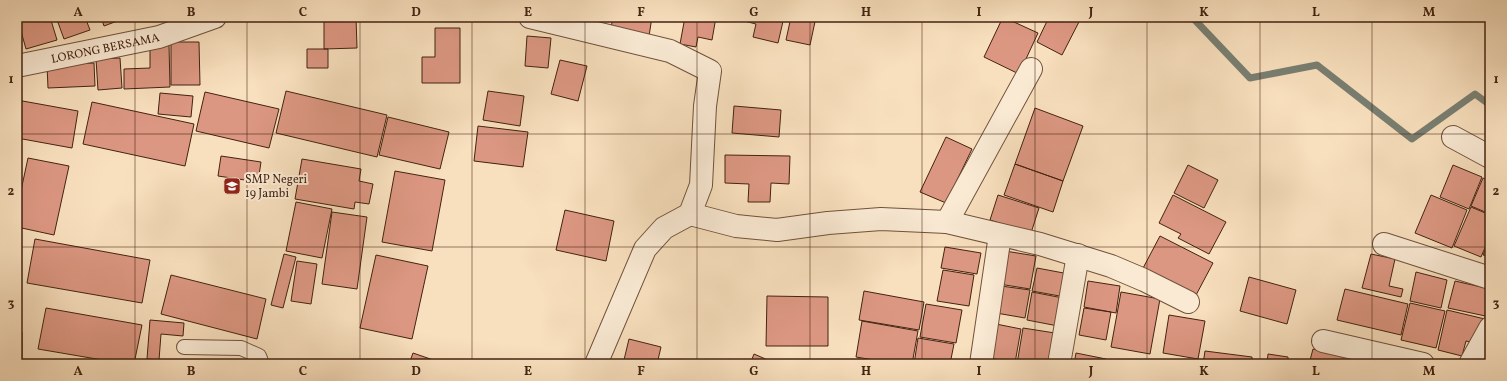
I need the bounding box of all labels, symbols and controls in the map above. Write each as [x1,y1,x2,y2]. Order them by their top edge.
text: A [73,4,83,22]
text: B [187,4,196,22]
text: C [299,4,307,22]
text: D [411,4,421,22]
text: E [524,4,532,22]
text: F [637,4,645,22]
text: G [749,4,759,22]
text: H [861,4,871,22]
text: I [977,4,982,22]
text: J [1088,4,1094,22]
text: K [1199,4,1209,22]
text: L [1312,4,1320,22]
text: M [1423,4,1436,22]
street label: LORONG BERSAMA [50,30,162,68]
text: 1 [8,71,14,89]
text: 1 [1493,71,1499,89]
place label: SMP Negeri 19 Jambi [245,172,308,202]
school or university icon: SMP Negeri 19 Jambi [222,176,242,196]
text: 2 [8,183,15,201]
text: 2 [1493,183,1500,201]
text: 3 [8,295,15,313]
text: 3 [1493,295,1500,313]
text: A [73,363,83,381]
text: B [187,363,196,381]
text: C [299,363,307,381]
text: D [411,363,421,381]
text: E [524,363,532,381]
text: F [637,363,645,381]
text: G [749,363,759,381]
text: H [861,363,871,381]
text: I [977,363,982,381]
text: J [1088,363,1094,381]
text: K [1199,363,1209,381]
text: L [1312,363,1320,381]
text: M [1423,363,1436,381]

